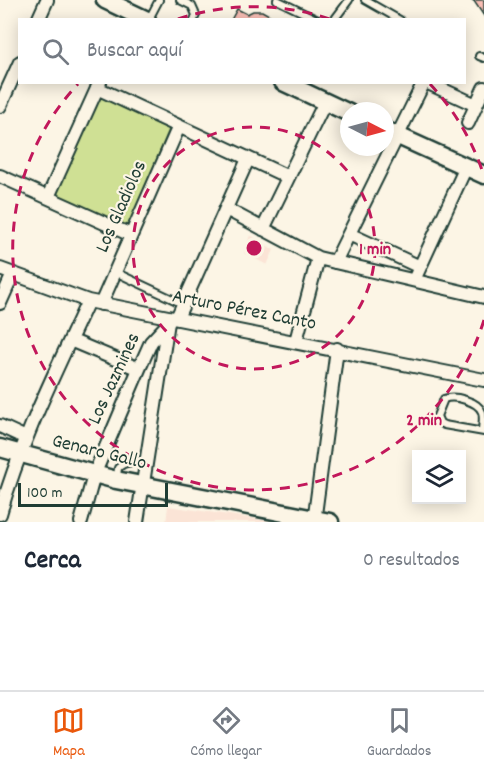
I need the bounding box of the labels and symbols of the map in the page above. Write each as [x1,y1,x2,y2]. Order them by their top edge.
north arrow [340,102,394,156]
street label: Los Gladiolos [89,156,155,258]
centre of rings [244,238,264,258]
text: 1 min [359,238,391,263]
street label: Arturo Pérez Canto [170,283,318,339]
street label: Los Jazmines [82,329,148,429]
text: 2 min [406,409,442,434]
street label: Genaro Gallo [49,428,149,478]
scale bar [18,480,168,508]

